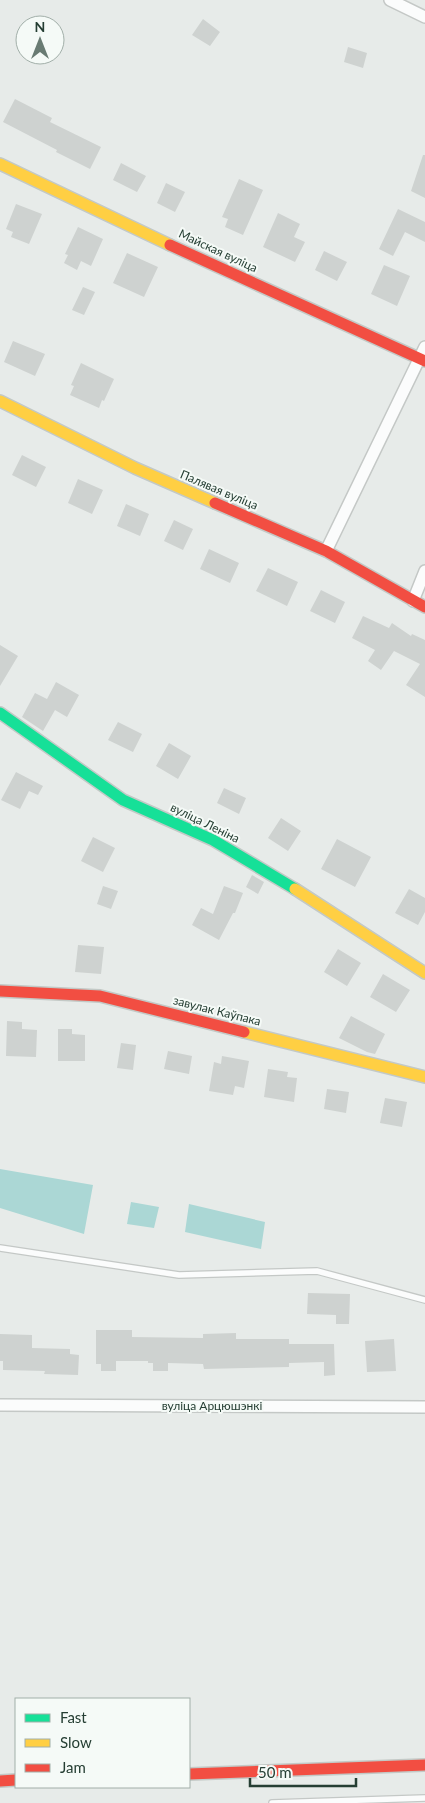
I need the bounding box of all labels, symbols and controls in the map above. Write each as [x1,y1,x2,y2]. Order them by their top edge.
north arrow [15,15,65,65]
text: N [35,18,45,35]
street label: Майская вуліца [176,226,260,275]
street label: Палявая вуліца [178,466,260,513]
street label: вуліца Леніна [168,799,242,846]
street label: завулак Каўпака [172,992,263,1029]
street label: вуліца Арцюшэнкі [162,1398,262,1413]
legend [15,1698,190,1788]
text: Fast [60,1708,87,1726]
text: Slow [60,1733,92,1751]
scale bar [250,1756,356,1788]
text: Jam [60,1758,86,1776]
text: 50 m [258,1763,292,1781]

